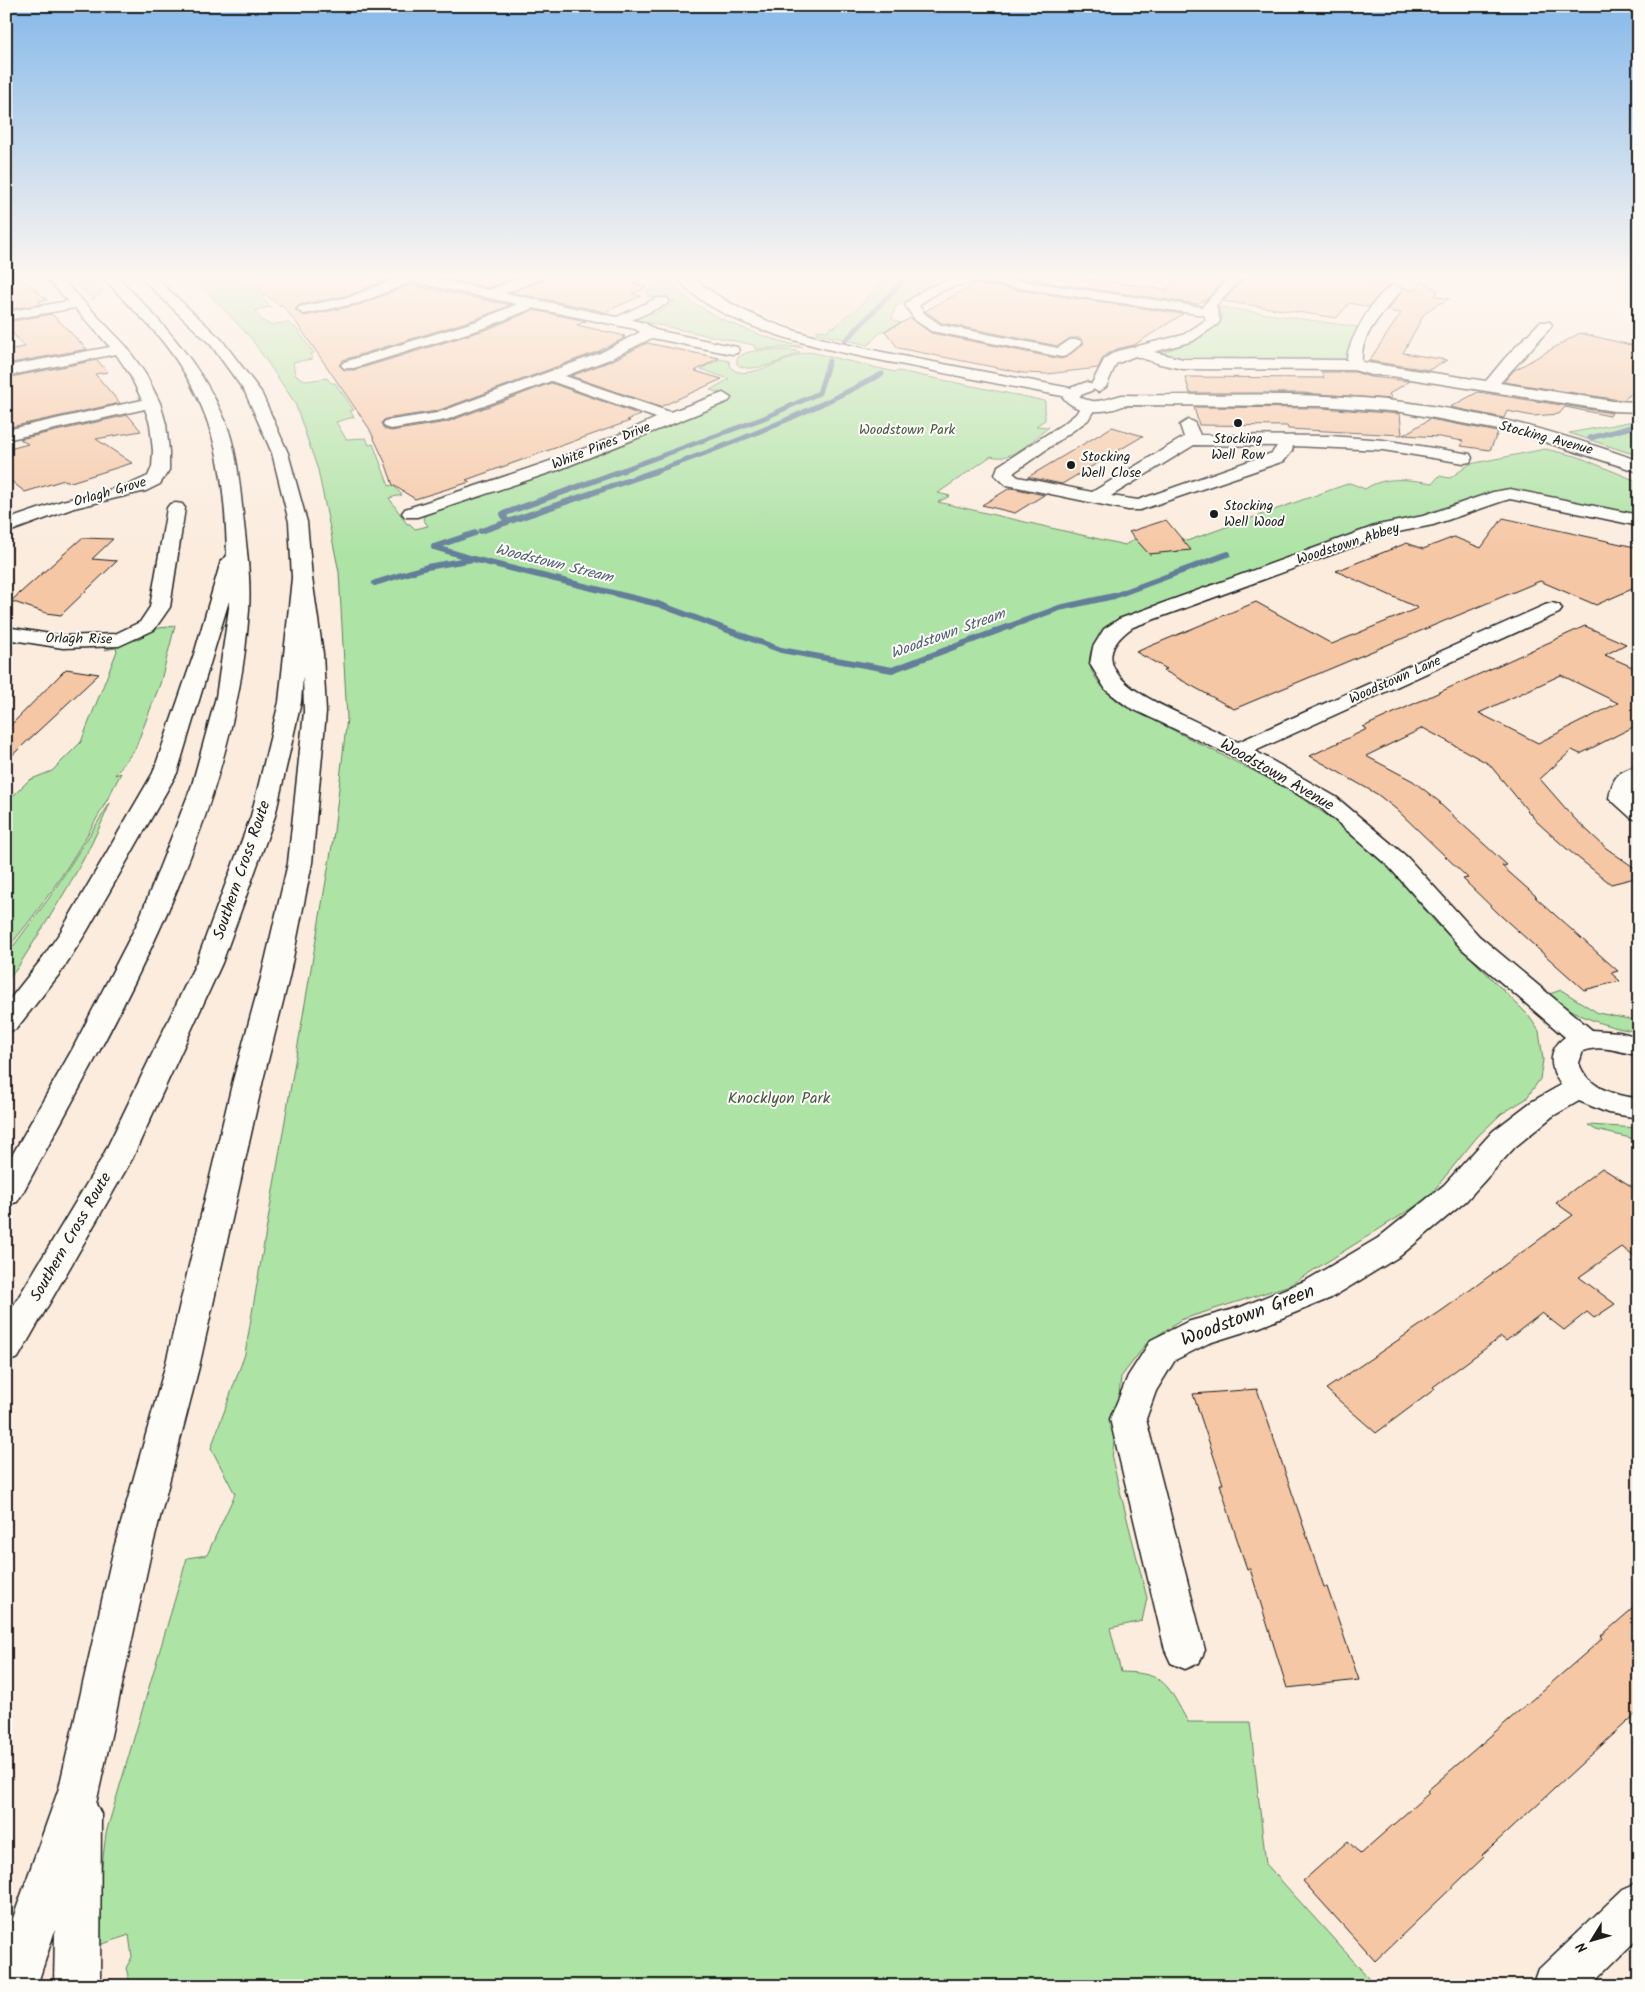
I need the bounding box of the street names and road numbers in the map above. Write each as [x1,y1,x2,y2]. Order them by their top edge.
street label: Stocking Avenue [1497,415,1596,461]
street label: White Pines Drive [548,416,654,476]
street label: Orlagh Grove [71,471,150,513]
street label: Woodstown Abbey [1294,517,1403,571]
street label: Orlagh Rise [45,627,113,651]
street label: Woodstown Lane [1345,650,1445,710]
street label: Woodstown Avenue [1215,732,1339,818]
street label: Southern Cross Route [206,797,278,943]
street label: Southern Cross Route [24,1168,118,1306]
street label: Woodstown Green [1177,1277,1319,1355]

